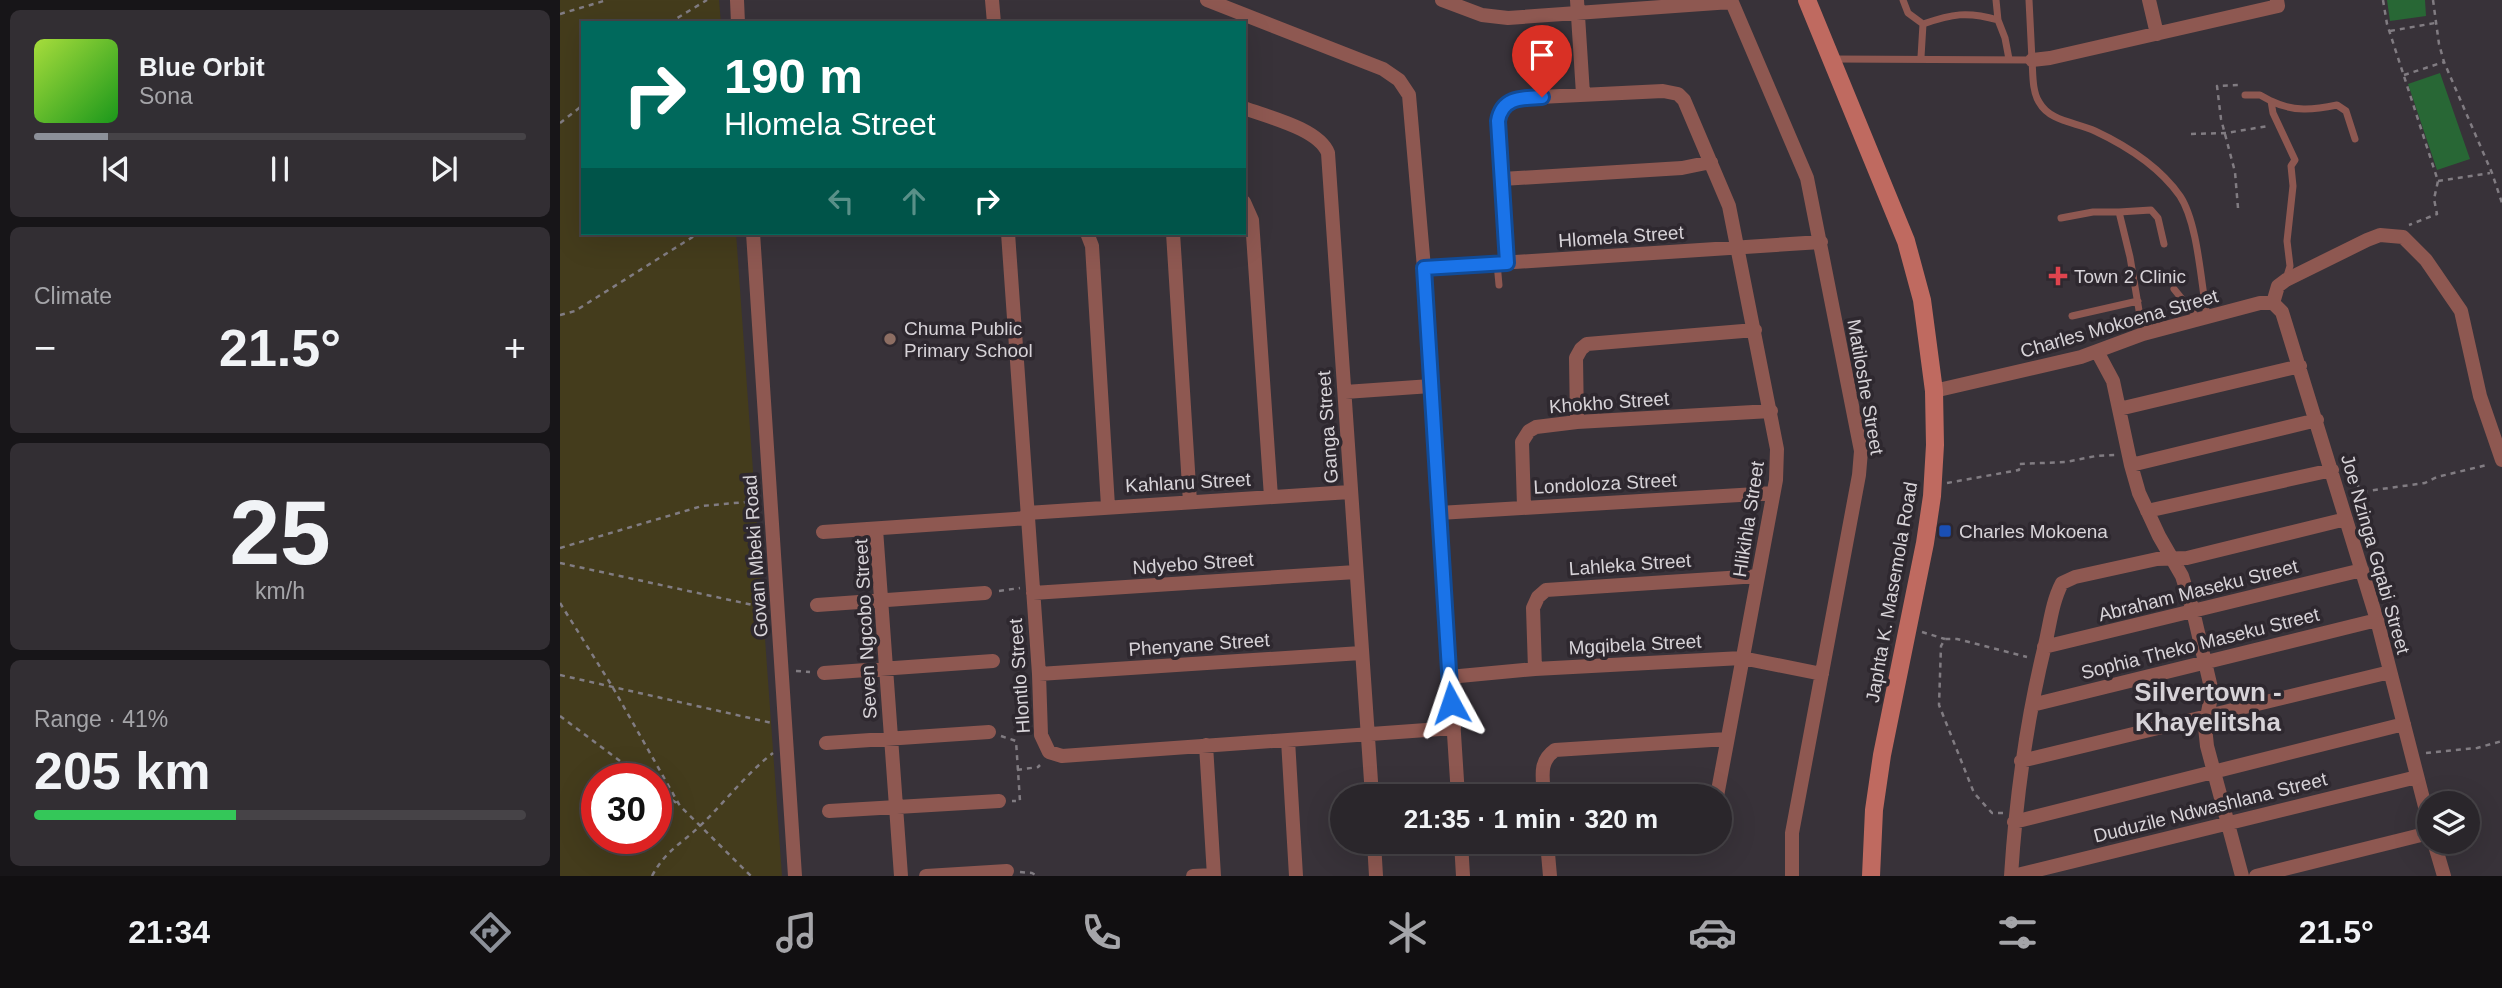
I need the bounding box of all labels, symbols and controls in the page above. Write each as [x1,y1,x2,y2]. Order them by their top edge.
pin [1512,25,1572,97]
icon: arrive [1523,36,1561,74]
icon: right [609,49,700,140]
text: 190 m [724,49,863,103]
text: Blue Orbit [139,52,265,82]
text: Sona [139,83,193,109]
text: Hlomela Street [724,106,936,142]
icon: previous [97,150,135,188]
icon: pause [261,150,299,188]
icon: next [425,150,463,188]
icon: left [822,182,860,220]
icon: ahead [895,182,933,220]
icon: right [968,182,1006,220]
street label: Hlomela Street [1558,222,1685,251]
marker: Town 2 Clinic [2048,266,2068,286]
place label: Town 2 Clinic [2074,266,2186,287]
text: Climate [34,283,112,309]
street label: Charles Mokoena Street [2018,285,2221,362]
place label: Chuma Public Primary School [904,318,1033,361]
street label: Matiloshe Street [1843,318,1888,457]
text: 21.5° [219,319,341,377]
text: − [34,327,56,369]
text: + [504,327,526,369]
marker: Chuma Public Primary School [882,331,898,347]
street label: Ganga Street [1313,369,1342,484]
street label: Khokho Street [1548,388,1671,417]
street label: Joe Nzinga Gqabi Street [2337,452,2414,657]
street label: Hlikihla Street [1729,459,1768,579]
street label: Kahlanu Street [1125,469,1252,496]
street label: Londoloza Street [1533,469,1678,498]
street label: Govan Mbeki Road [739,474,772,638]
street label: Japhta K. Masemola Road [1862,480,1921,704]
text: 25 [229,482,331,583]
place label: Charles Mokoena [1959,521,2108,542]
marker: Charles Mokoena [1937,523,1953,539]
street label: Seven Ngcobo Street [850,538,881,720]
street label: Ndyebo Street [1132,549,1255,578]
street label: Lahleka Street [1568,550,1693,579]
street label: Abraham Maseku Street [2096,555,2301,625]
text: km/h [255,578,305,604]
street label: Sophia Theko Maseku Street [2079,604,2322,683]
street label: Hlontlo Street [1005,617,1034,734]
street label: Phenyane Street [1128,629,1271,660]
street label: Mgqibela Street [1568,630,1703,658]
position arrow [1414,666,1488,740]
district label: Silvertown - Khayelitsha [2134,677,2282,737]
text: Range · 41% [34,706,168,732]
text: 205 km [34,742,210,800]
speed limit sign: 30 [581,763,672,854]
street label: Duduzile Ndwashlana Street [2091,768,2330,847]
map controls [2417,791,2480,854]
button: layers [2417,791,2480,854]
text: 21:35 · 1 min · 320 m [1404,804,1658,834]
icon: directions [466,908,515,957]
icon: music [772,908,821,957]
icon: phone [1077,908,1126,957]
icon: climate [1383,908,1432,957]
icon: car [1688,908,1737,957]
icon: filters [1993,908,2042,957]
text: 21:34 [128,914,210,950]
text: 21.5° [2299,914,2374,950]

